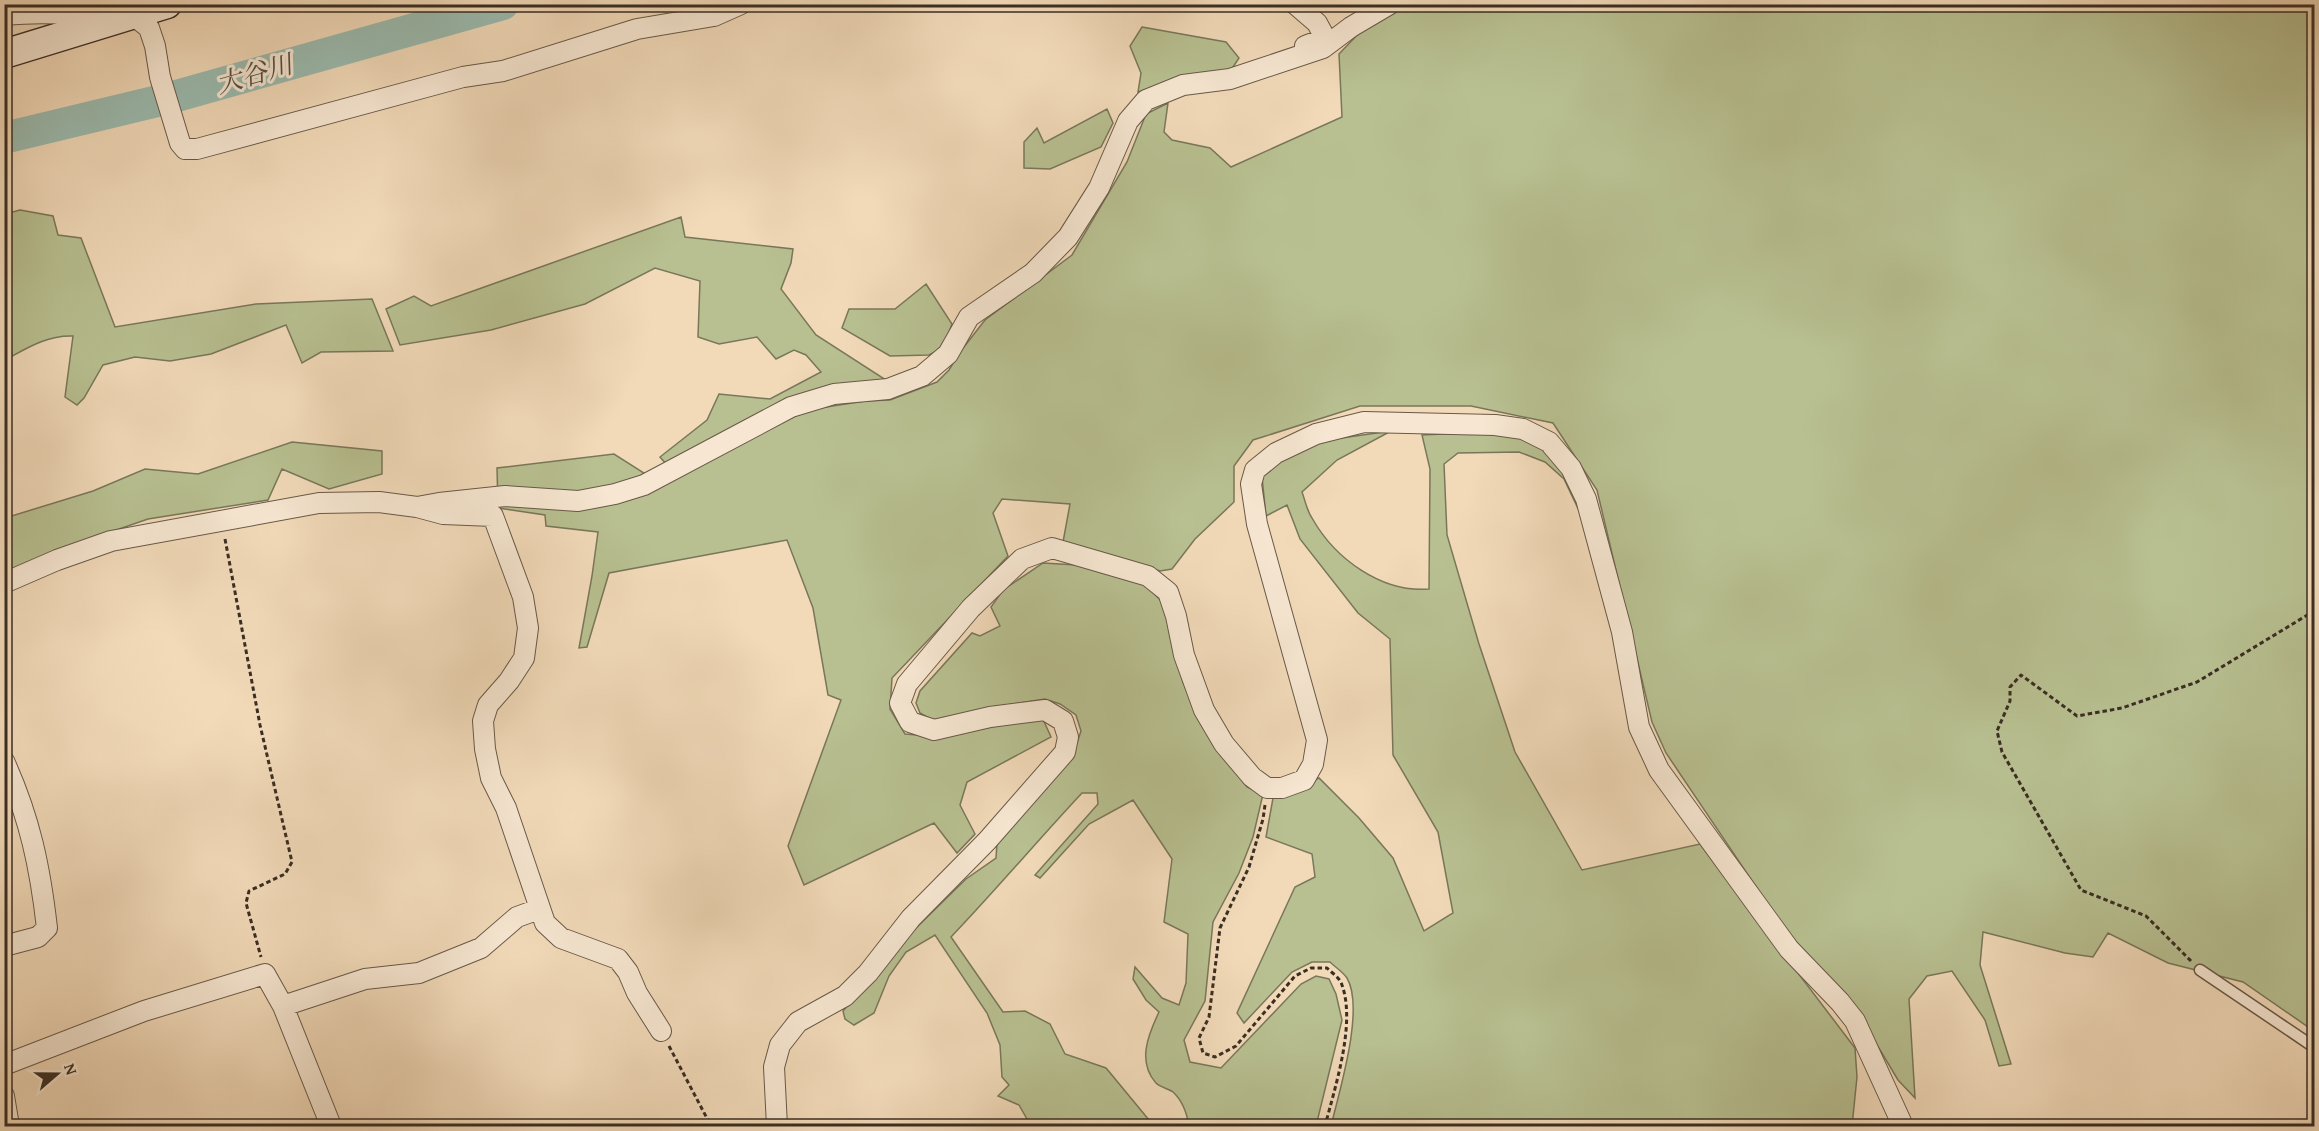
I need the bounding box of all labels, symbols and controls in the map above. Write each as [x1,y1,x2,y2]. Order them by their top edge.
water label: 大谷川 [211,43,300,103]
north arrow [27,1044,87,1104]
text: N [58,1060,84,1078]

